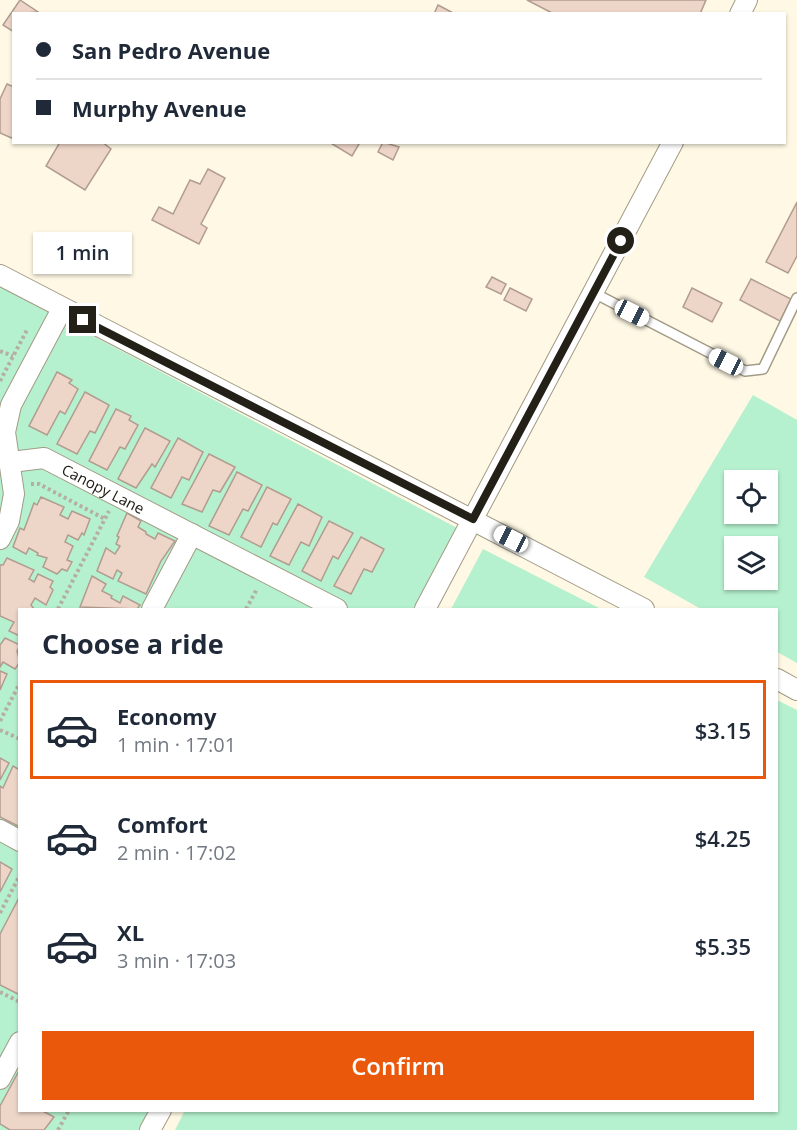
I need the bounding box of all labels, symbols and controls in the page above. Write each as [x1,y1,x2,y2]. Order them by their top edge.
text: San Pedro Avenue [72,35,270,65]
text: Murphy Avenue [72,93,246,123]
route start [607,227,634,254]
callout: 1 min [34,233,132,275]
text: 1 min [56,239,110,266]
car [612,297,652,329]
route end [69,306,96,333]
car [706,346,746,378]
street label: Canopy Lane [59,459,148,518]
map controls [724,470,778,590]
button: locate [724,470,778,524]
car [491,523,531,555]
button: layers [724,536,778,590]
text: Choose a ride [42,625,224,662]
text: Economy [117,701,216,731]
icon: car [45,703,99,757]
text: $3.15 [695,715,751,745]
text: 1 min · 17:01 [117,731,236,758]
text: Comfort [117,809,208,839]
icon: car [45,811,99,865]
text: $4.25 [695,823,751,853]
text: 2 min · 17:02 [117,839,236,866]
text: XL [117,917,144,947]
icon: car [45,919,99,973]
text: $5.35 [695,931,751,961]
text: 3 min · 17:03 [117,947,236,974]
button: Confirm [42,1031,754,1100]

